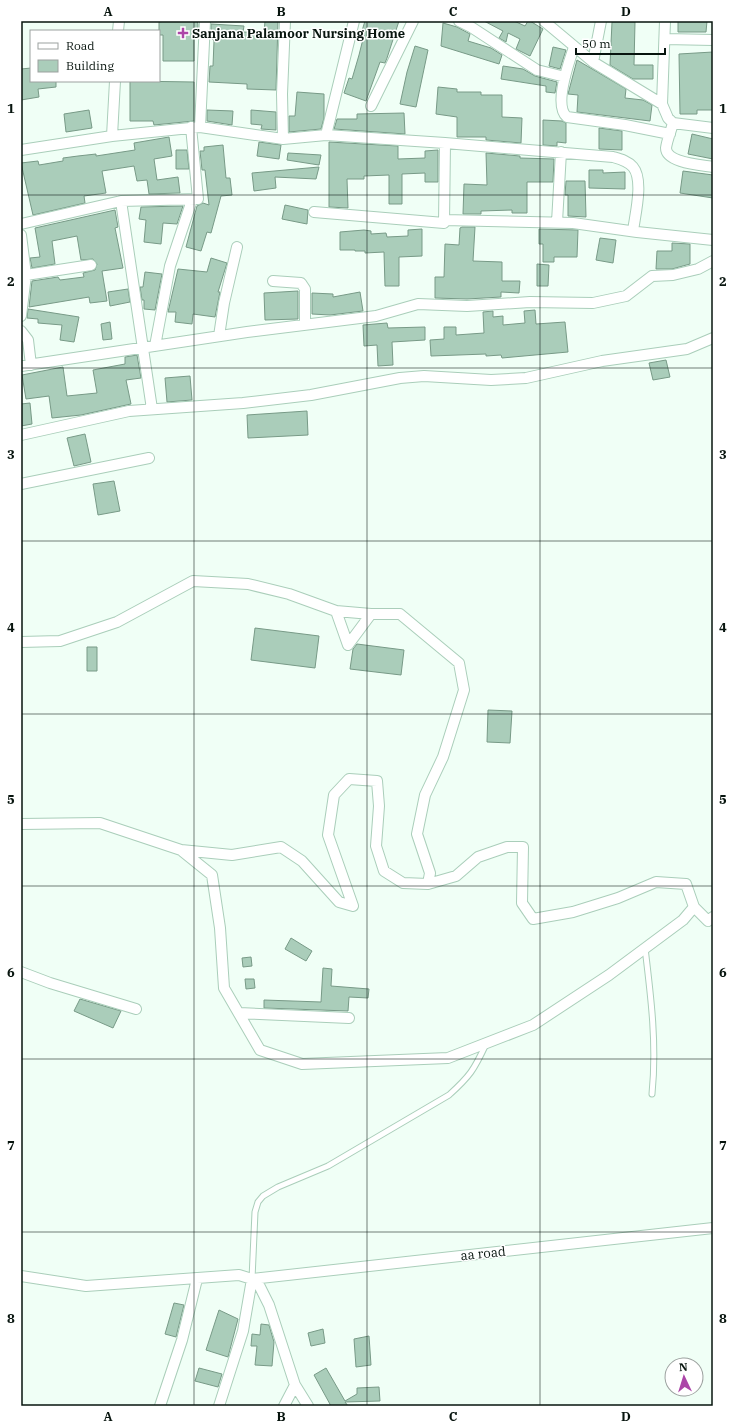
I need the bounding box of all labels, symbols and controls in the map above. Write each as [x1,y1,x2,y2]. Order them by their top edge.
text: A [103,3,113,20]
text: B [276,3,286,20]
text: C [449,3,458,20]
text: D [621,3,631,20]
place label: Sanjana Palamoor Nursing Home [192,25,405,42]
marker: Sanjana Palamoor Nursing Home [177,27,189,39]
legend [30,30,160,82]
scale bar [576,30,665,56]
text: 50 m [582,36,611,51]
text: Road [66,38,95,53]
text: Building [66,58,114,73]
text: 1 [7,100,15,117]
text: 1 [719,100,727,117]
text: 2 [7,273,15,290]
text: 2 [719,273,727,290]
text: 3 [7,446,15,463]
text: 3 [719,446,727,463]
text: 4 [7,619,15,636]
text: 4 [719,619,727,636]
text: 5 [7,791,15,808]
text: 5 [719,791,727,808]
text: 6 [7,964,15,981]
text: 6 [719,964,727,981]
text: 7 [7,1137,15,1154]
text: 7 [719,1137,727,1154]
street label: aa road [460,1243,507,1264]
text: 8 [7,1310,15,1327]
text: 8 [719,1310,727,1327]
north arrow [664,1357,704,1397]
text: N [678,1360,688,1374]
text: A [103,1408,113,1425]
text: B [276,1408,286,1425]
text: C [449,1408,458,1425]
text: D [621,1408,631,1425]

